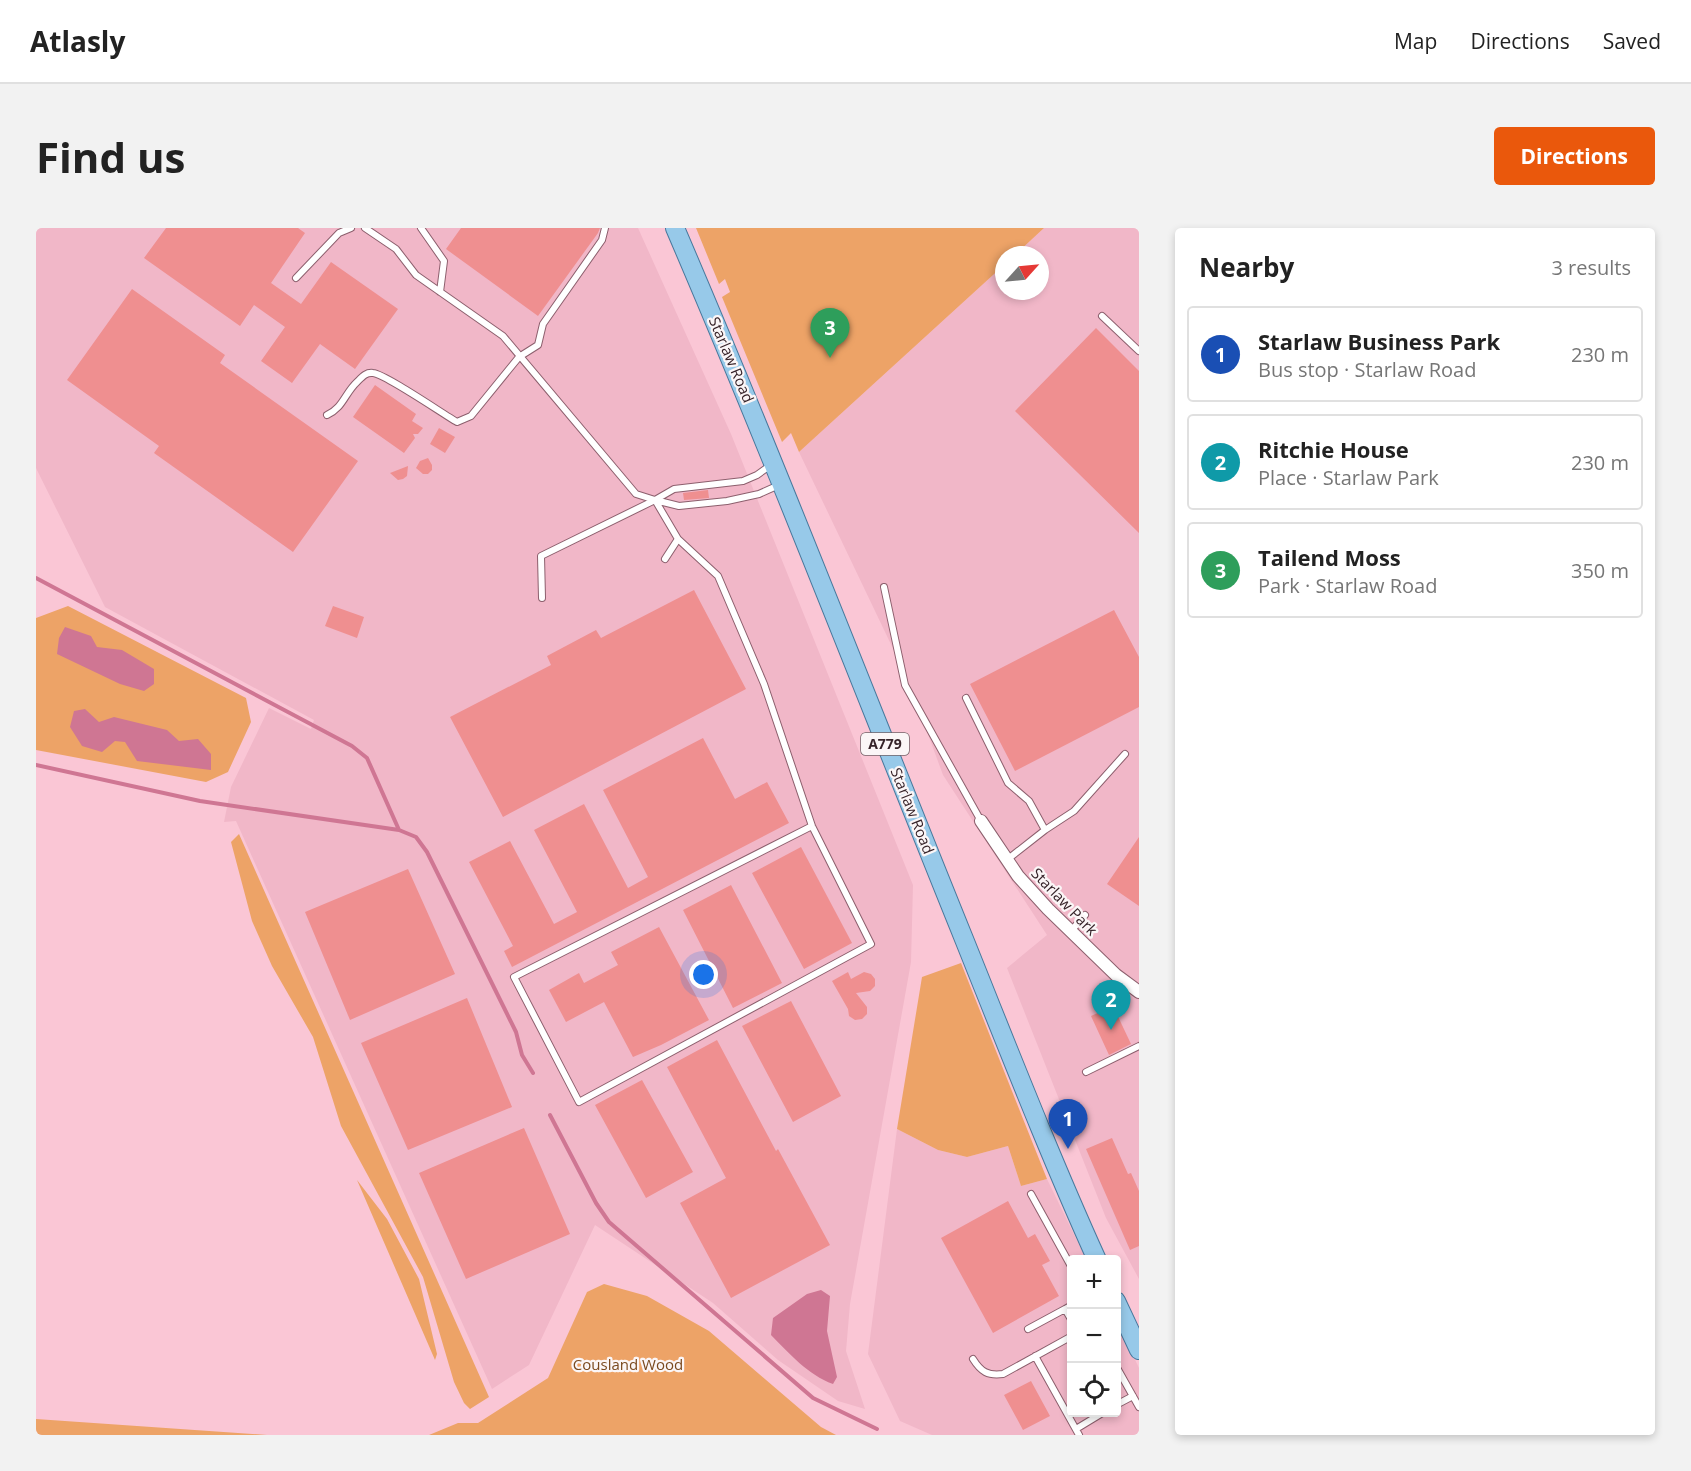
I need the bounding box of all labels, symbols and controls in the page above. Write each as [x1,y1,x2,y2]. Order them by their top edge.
text: Atlasly [30,22,125,60]
text: Map [1394,27,1437,55]
text: Directions [1470,27,1570,55]
text: Saved [1603,27,1661,55]
button: Directions [1494,127,1655,185]
text: Find us [36,128,185,185]
north arrow [995,246,1049,300]
text: Nearby [1199,249,1294,285]
text: 3 results [1551,254,1631,281]
pin: 3 [810,308,850,358]
street label: Starlaw Road [705,314,759,406]
text: Starlaw Business Park [1258,326,1500,356]
text: 1 [1215,341,1226,368]
text: 230 m [1571,341,1629,368]
text: Bus stop · Starlaw Road [1258,356,1476,383]
text: Ritchie House [1258,434,1409,464]
text: 2 [1215,449,1226,476]
text: 230 m [1571,449,1629,476]
text: Place · Starlaw Park [1258,464,1439,491]
text: Tailend Moss [1258,542,1401,572]
text: 3 [1215,557,1226,584]
text: 350 m [1571,557,1629,584]
text: Park · Starlaw Road [1258,572,1437,599]
road number: A779 [861,733,909,755]
street label: Starlaw Road [887,764,939,857]
street label: Starlaw Park [1027,863,1102,940]
your location [689,960,718,989]
pin: 2 [1092,980,1130,1030]
pin: 1 [1048,1100,1088,1149]
map controls [1067,1255,1121,1417]
button: + [1067,1255,1121,1309]
button: − [1067,1309,1121,1363]
park label: Cousland Wood [573,1354,683,1374]
button: locate [1067,1363,1121,1417]

